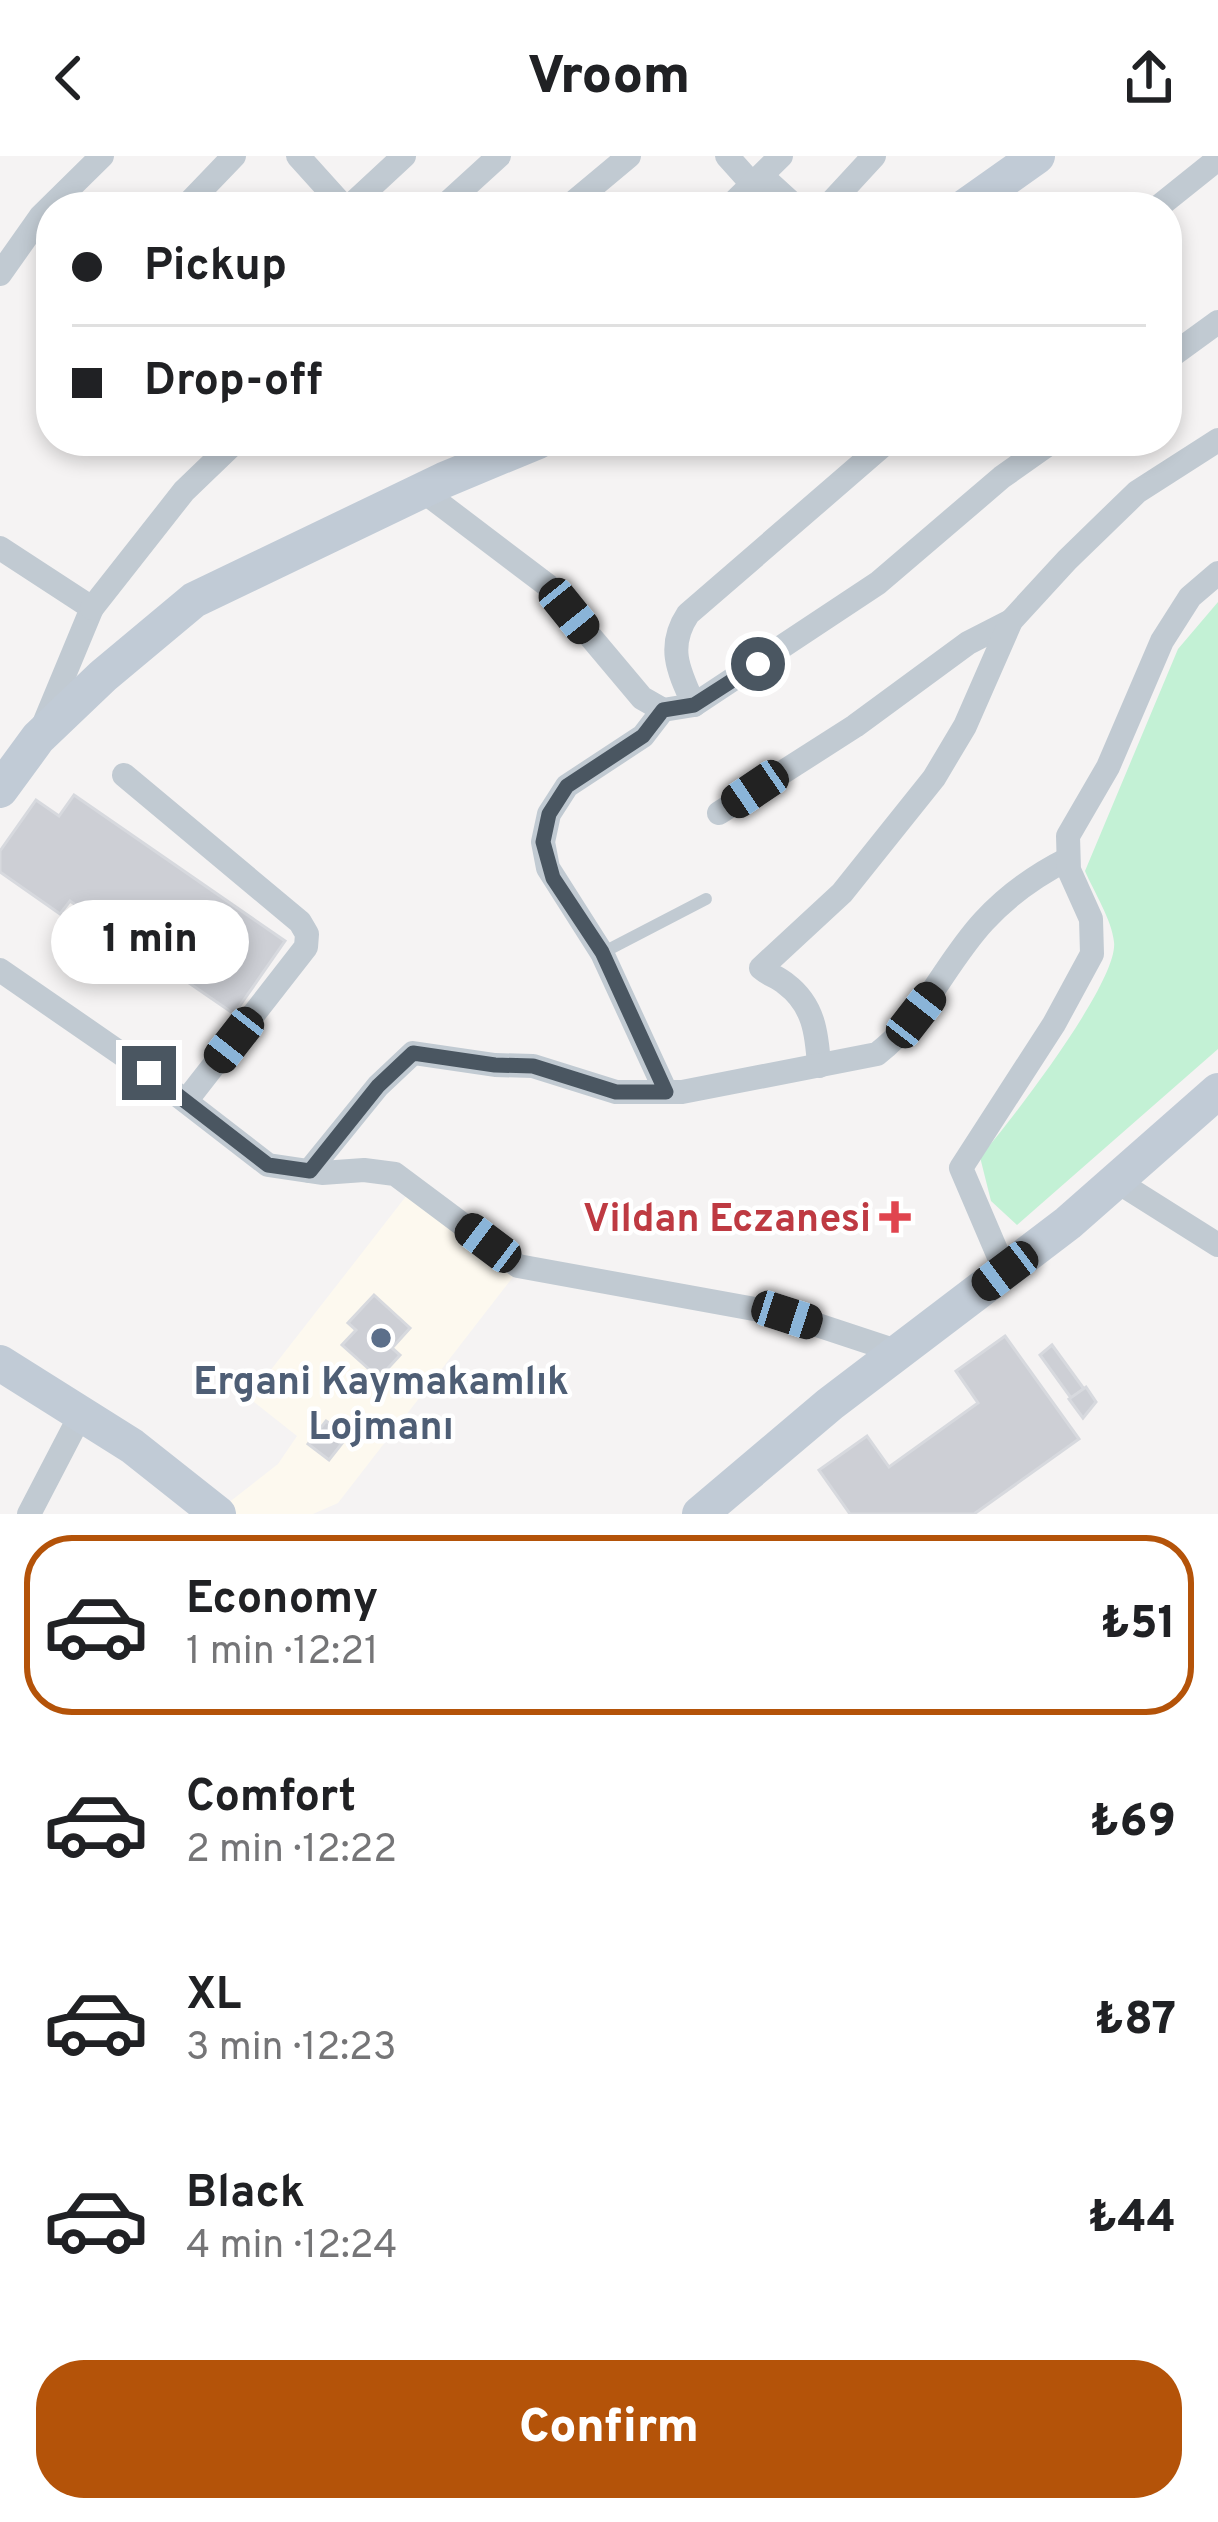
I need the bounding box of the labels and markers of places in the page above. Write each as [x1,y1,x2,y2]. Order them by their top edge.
place label: Vildan Eczanesi [583,1197,871,1246]
marker: Vildan Eczanesi [882,1204,908,1230]
marker: Ergani Kaymakamlık Lojmanı [368,1325,394,1351]
place label: Ergani Kaymakamlık Lojmanı [193,1360,569,1454]

